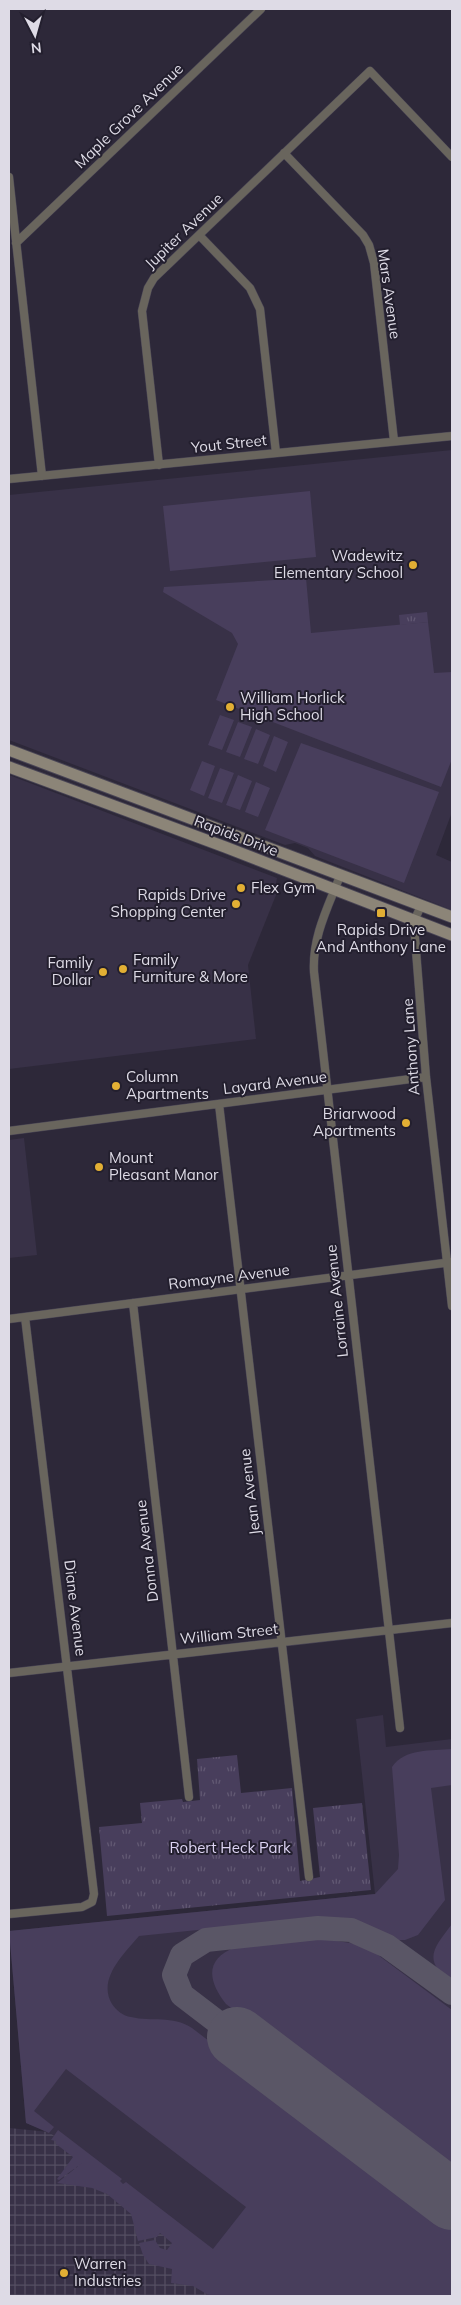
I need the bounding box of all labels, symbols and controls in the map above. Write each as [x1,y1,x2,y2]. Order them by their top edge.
north arrow [10,10,60,60]
text: N [30,38,43,57]
street label: Maple Grove Avenue [70,59,187,172]
street label: Jupiter Avenue [141,189,227,273]
street label: Mars Avenue [374,248,405,340]
street label: Yout Street [189,430,268,457]
place label: Wadewitz Elementary School [274,546,403,582]
marker: Wadewitz Elementary School [407,559,419,571]
place label: William Horlick High School [240,688,345,724]
marker: William Horlick High School [224,701,236,713]
street label: Rapids Drive [191,811,281,860]
place label: Flex Gym [251,878,315,897]
marker: Flex Gym [235,882,247,894]
place label: Rapids Drive Shopping Center [111,885,227,921]
marker: Rapids Drive Shopping Center [230,898,242,910]
marker: Rapids Drive And Anthony Lane [375,907,387,919]
place label: Rapids Drive And Anthony Lane [316,920,446,956]
place label: Family Furniture & More [133,950,248,986]
place label: Family Dollar [48,953,94,989]
marker: Family Furniture & More [117,963,129,975]
marker: Family Dollar [97,966,109,978]
street label: Anthony Lane [398,998,423,1096]
place label: Column Apartments [126,1067,209,1103]
street label: Layard Avenue [222,1067,328,1098]
marker: Column Apartments [110,1080,122,1092]
place label: Briarwood Apartments [313,1104,396,1140]
marker: Briarwood Apartments [400,1117,412,1129]
place label: Mount Pleasant Manor [109,1148,219,1184]
marker: Mount Pleasant Manor [93,1161,105,1173]
street label: Lorraine Avenue [321,1244,352,1358]
street label: Romayne Avenue [167,1260,291,1293]
street label: Jean Avenue [235,1448,264,1536]
street label: Donna Avenue [131,1499,162,1603]
street label: Diane Avenue [60,1559,91,1657]
street label: William Street [179,1619,279,1648]
park label: Robert Heck Park [169,1838,291,1857]
place label: Warren Industries [74,2254,142,2290]
marker: Warren Industries [58,2267,70,2279]

